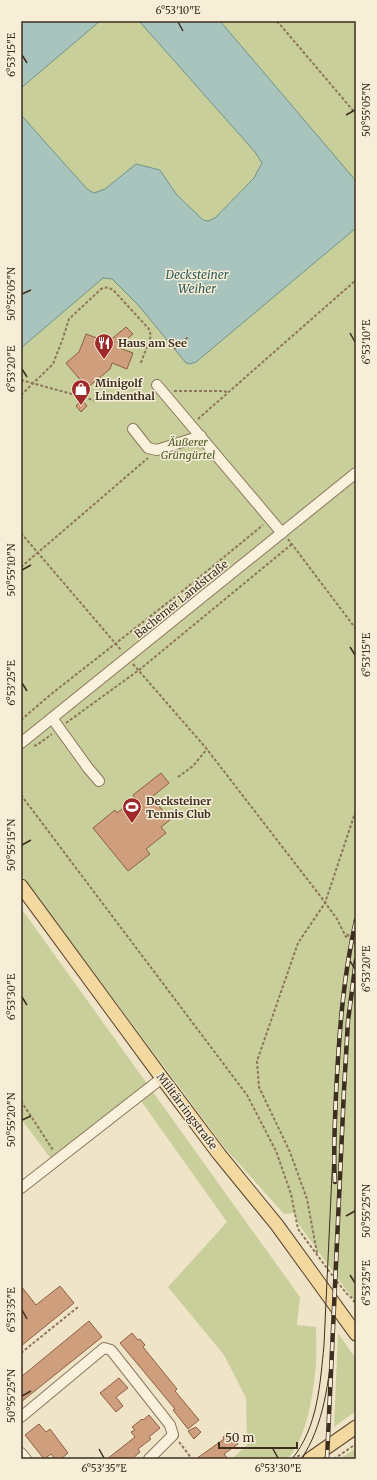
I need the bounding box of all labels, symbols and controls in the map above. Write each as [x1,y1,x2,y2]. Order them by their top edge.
text: 6°53'10"E [156,4,201,17]
text: 6°53'15"E [5,32,18,77]
text: 50°55'05"N [360,83,373,137]
text: 50°55'05"N [5,267,18,321]
water label: Decksteiner Weiher [164,267,230,296]
text: 6°53'10"E [360,319,373,364]
restaurant icon: Haus am See [93,332,115,360]
place label: Haus am See [118,336,187,350]
text: 6°53'20"E [5,345,18,392]
place label: Minigolf Lindenthal [95,376,155,403]
shop icon: Minigolf Lindenthal [70,378,92,406]
park label: Äußerer Grüngürtel [161,435,215,462]
text: 50°55'10"N [5,543,18,597]
street label: Bachemer Landstraße [131,557,231,641]
text: 6°53'15"E [360,632,373,677]
text: 6°53'25"E [5,660,18,706]
place label: Decksteiner Tennis Club [146,794,211,821]
sports icon: Decksteiner Tennis Club [121,796,143,824]
text: 50°55'15"N [5,819,18,871]
text: 6°53'20"E [360,945,373,992]
text: 6°53'30"E [5,973,18,1020]
street label: Militärringstraße [154,1070,221,1152]
text: 50°55'20"N [5,1092,18,1147]
text: 50°55'25"N [360,1184,373,1238]
text: 6°53'25"E [360,1260,373,1306]
text: 6°53'35"E [5,1287,18,1333]
text: 50°55'25"N [5,1369,18,1423]
scale bar [219,1424,297,1450]
text: 50 m [225,1430,254,1445]
text: 6°53'35"E [81,1462,127,1475]
text: 6°53'30"E [255,1462,302,1475]

